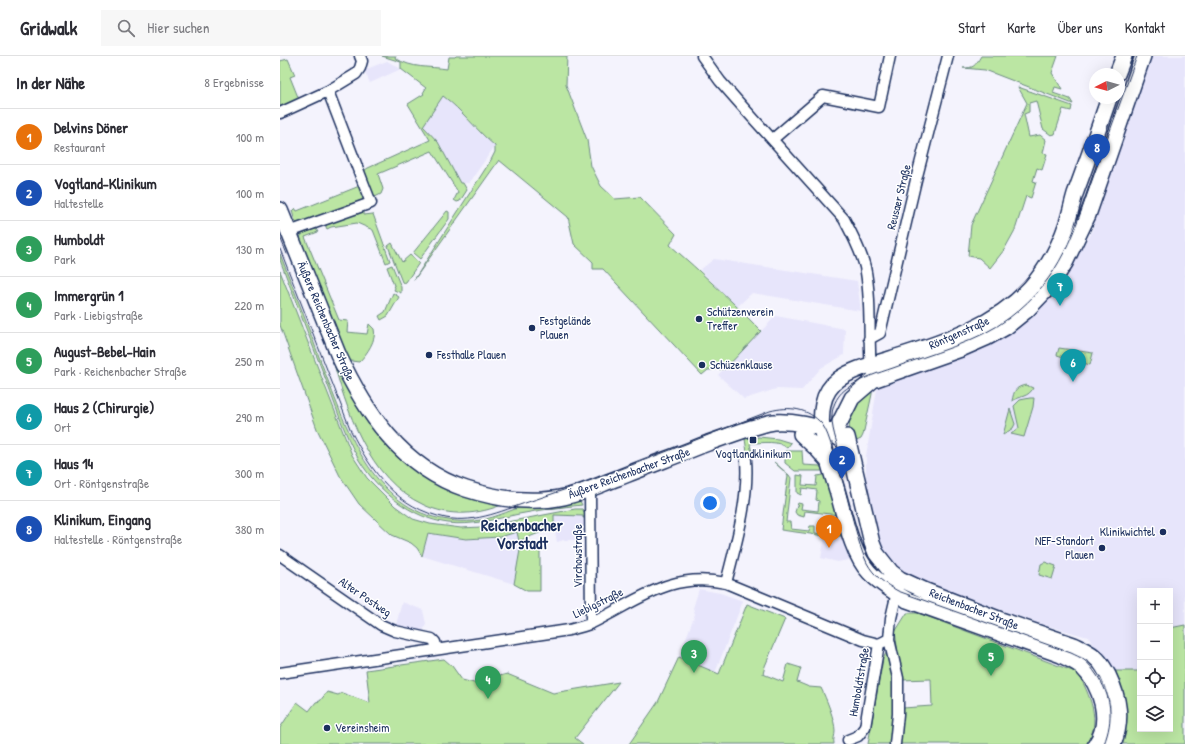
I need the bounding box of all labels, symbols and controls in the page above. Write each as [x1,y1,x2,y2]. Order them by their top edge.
search box [101,10,381,46]
text: Gridwalk [20,15,77,41]
icon: search [115,17,137,39]
text: Hier suchen [147,17,210,38]
text: Start [958,18,985,37]
text: Karte [1007,18,1036,37]
text: Über uns [1058,18,1103,37]
text: Kontakt [1125,18,1165,37]
north arrow [1089,68,1125,104]
text: In der Nähe [16,71,85,94]
text: 8 Ergebnisse [204,73,264,91]
text: Delvins Döner [54,117,128,138]
text: 1 [27,128,31,146]
text: 100 m [236,128,264,146]
pin: 8 [1084,134,1110,167]
text: Restaurant [54,138,105,156]
street label: Reusaer Straße [882,162,915,231]
text: Vogtland-Klinikum [54,173,157,194]
text: 2 [26,184,32,202]
text: 100 m [236,184,264,202]
text: Haltestelle [54,194,104,212]
text: Humboldt [54,229,104,250]
text: 3 [26,240,32,258]
text: 130 m [236,240,264,258]
text: Park [54,250,76,268]
street label: Äußere Reichenbacher Straße [294,258,359,383]
pin: 7 [1047,273,1073,306]
text: Immergrün 1 [54,285,124,306]
text: 4 [27,296,31,314]
text: 220 m [234,296,264,314]
place label: Schützenverein Treffer [707,303,774,334]
text: Park · Liebigstraße [54,306,143,324]
place label: Festgelände Plauen [539,312,591,343]
street label: Röntgenstraße [926,312,992,353]
marker: Schützenverein Treffer [694,314,704,324]
marker: Festgelände Plauen [527,323,537,333]
text: August-Bebel-Hain [54,341,156,362]
place label: Festhalle Plauen [436,346,506,363]
pin: 6 [1060,349,1086,382]
marker: Festhalle Plauen [424,350,434,360]
text: 5 [26,352,32,370]
text: 250 m [235,352,264,370]
place label: Schüzenklause [710,356,773,373]
marker: Schüzenklause [697,360,707,370]
text: Park · Reichenbacher Straße [54,362,187,380]
text: Haus 2 (Chirurgie) [54,397,155,418]
text: 6 [26,408,32,426]
text: 290 m [235,408,264,426]
text: Ort [54,418,71,436]
marker: Vogtlandklinikum [748,435,758,445]
street label: Äußere Reichenbacher Straße [566,443,692,502]
place label: Vogtlandklinikum [715,445,791,462]
pin: 2 [829,446,855,479]
text: Haus 14 [54,453,93,474]
text: 7 [26,464,32,482]
text: 300 m [235,464,264,482]
text: Ort · Röntgenstraße [54,474,149,492]
your location [700,493,720,513]
text: Klinikum, Eingang [54,509,151,530]
district label: Reichenbacher Vorstadt [481,514,564,554]
pin: 1 [816,515,842,548]
text: 8 [26,520,32,538]
text: 380 m [235,520,264,538]
place label: Klinikwichtel [1100,523,1156,540]
street label: Virchowstraße [569,524,586,588]
marker: Klinikwichtel [1158,527,1168,537]
text: Haltestelle · Röntgenstraße [54,530,182,548]
place label: NEF-Standort Plauen [1035,532,1095,563]
marker: NEF-Standort Plauen [1097,543,1107,553]
street label: Alter Postweg [335,573,395,621]
street label: Liebigstraße [570,583,626,622]
street label: Reichenbacher Straße [927,584,1021,633]
map controls [1137,588,1173,732]
button: + [1137,588,1173,624]
button: − [1137,624,1173,660]
pin: 3 [681,640,707,673]
pin: 5 [978,643,1004,676]
street label: Humboldtstraße [844,646,873,718]
button: locate [1137,660,1173,696]
pin: 4 [475,666,501,699]
button: layers [1137,696,1173,732]
place label: Vereinsheim [335,719,389,736]
marker: Vereinsheim [322,723,332,733]

